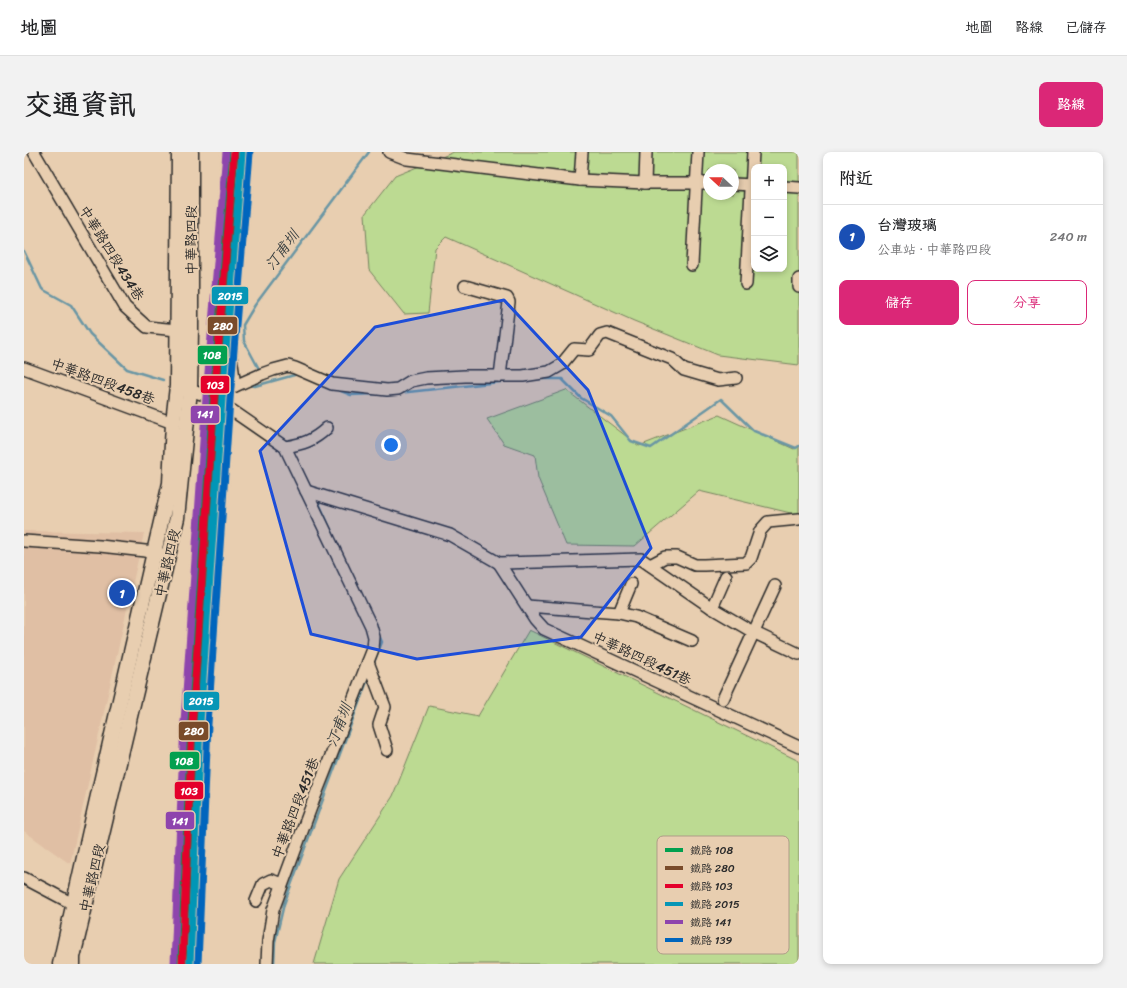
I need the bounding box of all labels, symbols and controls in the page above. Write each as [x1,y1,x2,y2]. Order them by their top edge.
text: 地圖 [20,11,58,44]
text: 地圖 [965,15,993,40]
text: 路線 [1015,15,1043,40]
text: 已儲存 [1065,15,1107,40]
text: 交通資訊 [24,80,136,129]
button: 路線 [1039,82,1103,127]
text: 附近 [839,163,873,193]
north arrow [703,164,739,200]
map controls [751,164,787,272]
button: + [751,164,787,200]
street label: 中華路四段434巷 [72,200,152,307]
button: − [751,200,787,236]
street label: 中華路四段 [179,205,204,275]
text: 台灣玻璃 [877,212,937,238]
water label: 汀甫圳 [258,223,307,276]
text: 1 [849,225,855,248]
text: 240 m [1050,225,1087,248]
button: layers [751,236,787,272]
text: 公車站 · 中華路四段 [877,238,991,261]
button: 儲存 [839,280,959,325]
button: 分享 [967,280,1087,325]
line badge: 2015 [211,286,249,305]
text: 2015 [217,287,243,306]
line badge: 280 [207,316,238,335]
text: 280 [212,317,233,336]
line badge: 108 [197,345,228,365]
text: 108 [203,346,222,365]
street label: 中華路四段458巷 [47,351,160,412]
line badge: 103 [200,375,230,394]
text: 103 [206,376,225,395]
line badge: 141 [190,405,220,424]
text: 141 [197,405,213,424]
your location [381,435,401,455]
street label: 中華路四段 [147,526,188,600]
pin: 1 [109,578,135,608]
street label: 中華路四段451巷 [588,624,697,693]
line badge: 2015 [183,691,220,711]
text: 2015 [188,692,214,711]
water label: 汀甫圳 [319,697,360,751]
line badge: 280 [178,721,209,741]
text: 280 [183,722,204,741]
line badge: 108 [169,751,200,770]
text: 108 [175,752,194,771]
street label: 中華路四段451巷 [265,753,327,863]
line badge: 103 [174,781,204,800]
text: 103 [180,782,199,801]
line badge: 141 [165,811,195,830]
text: 141 [172,812,188,831]
legend [657,836,789,954]
street label: 中華路四段 [72,841,113,915]
text: 鐵路 108 [690,841,734,860]
text: 鐵路 280 [690,859,735,878]
text: 鐵路 103 [690,877,733,896]
text: 鐵路 2015 [690,895,740,914]
text: 鐵路 141 [690,913,731,932]
text: 鐵路 139 [690,931,733,950]

